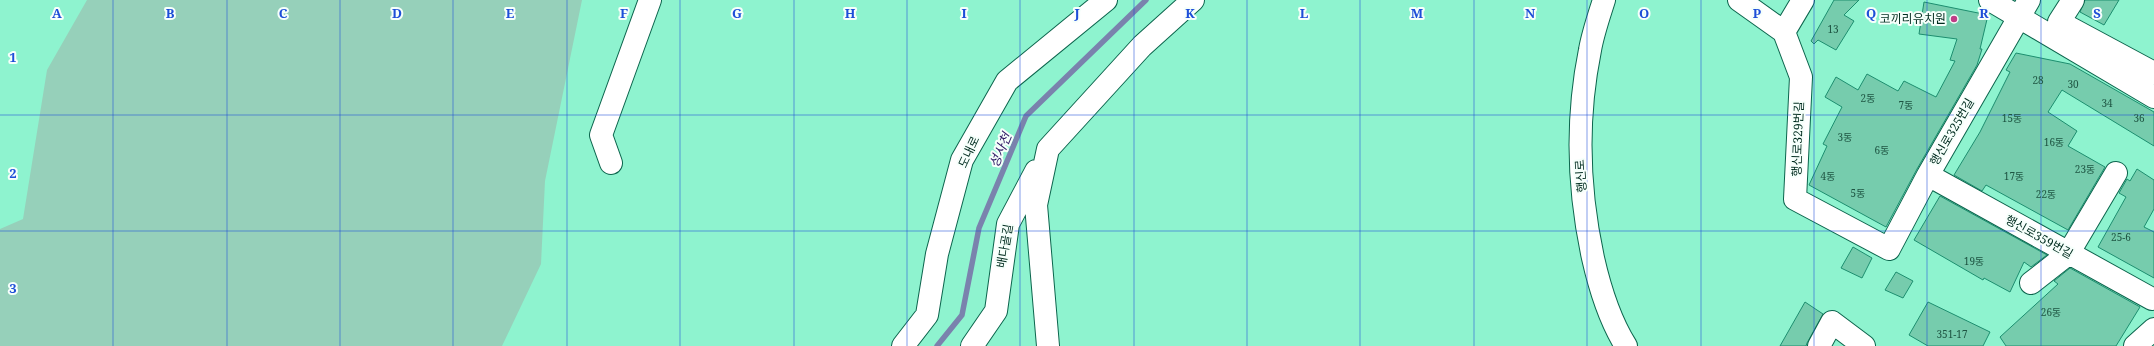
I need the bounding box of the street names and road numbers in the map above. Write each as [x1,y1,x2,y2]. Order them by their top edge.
street label: 행신로325번길 [1925,95,1978,169]
street label: 행신로329번길 [1788,101,1807,177]
street label: 도내로 [954,133,983,170]
street label: 행신로 [1571,159,1590,193]
street label: 행신로359번길 [2002,211,2076,262]
street label: 배다골길 [992,223,1017,269]

